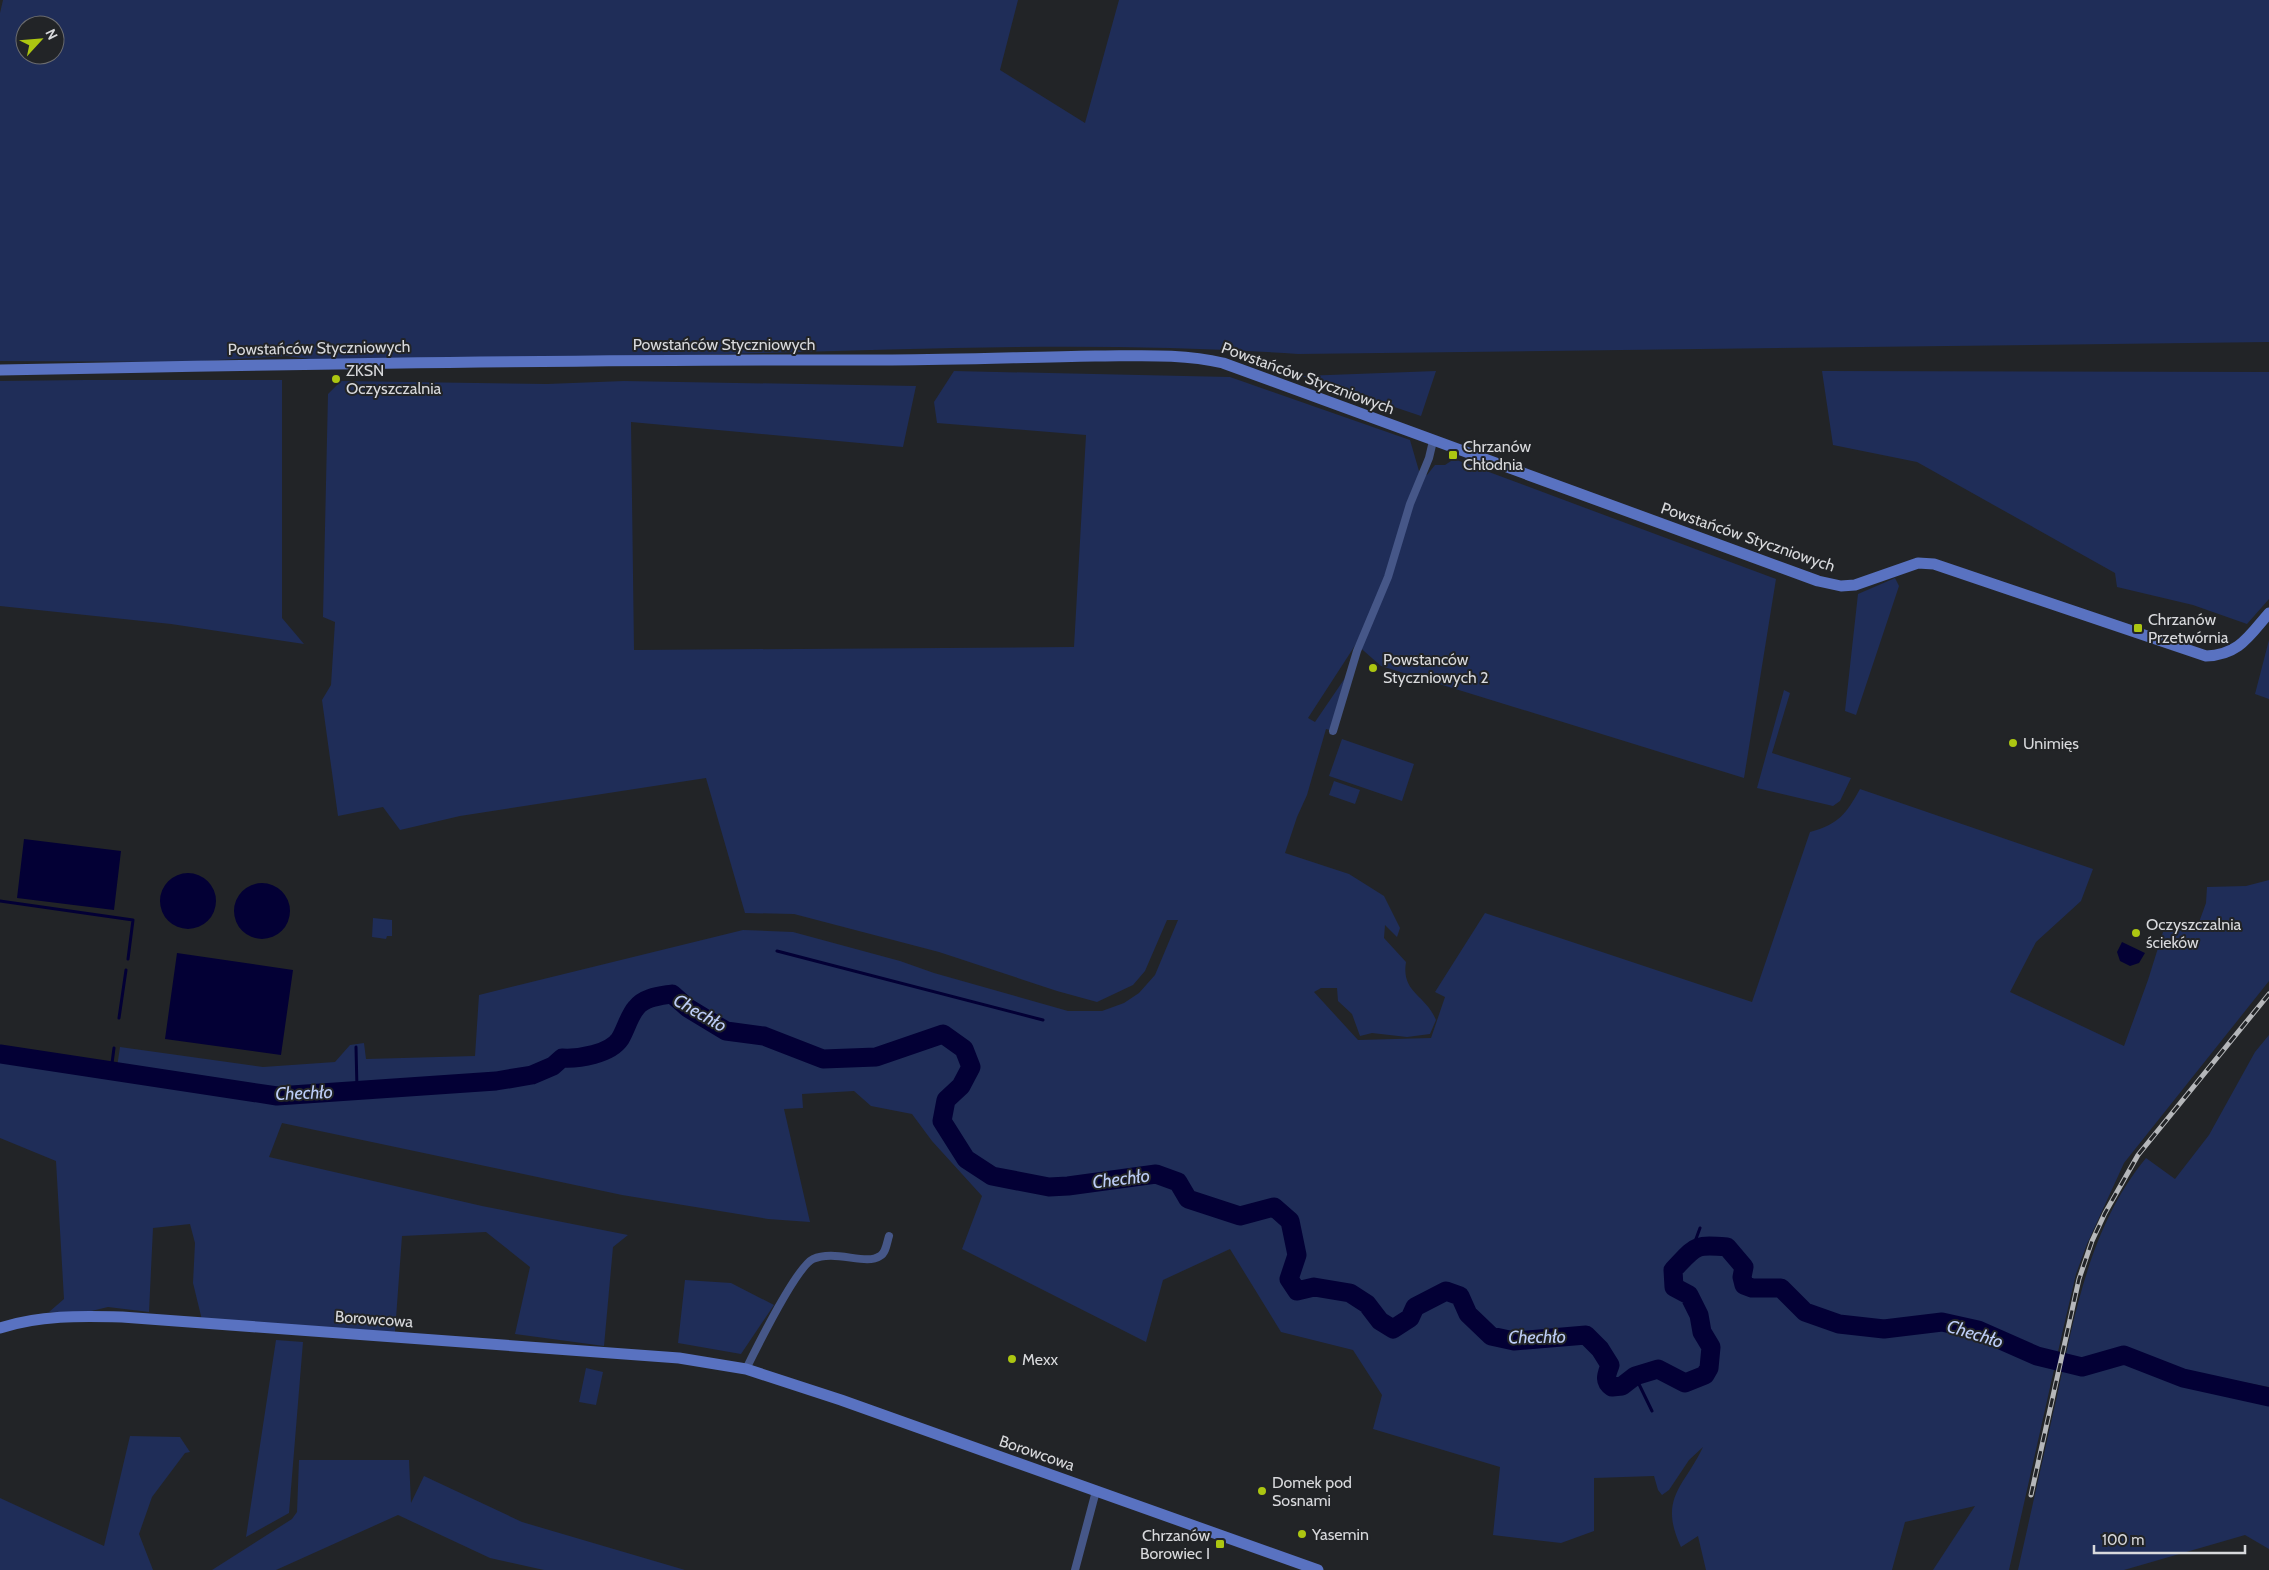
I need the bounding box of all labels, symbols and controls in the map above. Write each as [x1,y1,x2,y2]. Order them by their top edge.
north arrow [15,15,65,65]
text: N [41,26,62,43]
street label: Powstańców Styczniowych [633,335,815,354]
street label: Powstańców Styczniowych [227,337,411,359]
street label: Powstańców Styczniowych [1219,338,1397,418]
place label: ZKSN Oczyszczalnia [346,361,442,398]
marker: ZKSN Oczyszczalnia [330,373,342,385]
place label: Chrzanów Chłodnia [1463,437,1531,474]
marker: Chrzanów Chłodnia [1447,449,1459,461]
street label: Powstańców Styczniowych [1659,498,1837,576]
place label: Chrzanów Przetwórnia [2148,610,2229,647]
marker: Chrzanów Przetwórnia [2132,622,2144,634]
place label: Powstanców Styczniowych 2 [1383,650,1489,687]
marker: Powstanców Styczniowych 2 [1367,662,1379,674]
place label: Unimięs [2023,734,2079,753]
marker: Unimięs [2007,737,2019,749]
place label: Oczyszczalnia ścieków [2146,915,2242,952]
marker: Oczyszczalnia ścieków [2130,927,2142,939]
water label: Chechło [670,989,730,1037]
water label: Chechło [275,1081,333,1105]
water label: Chechło [1091,1165,1151,1193]
street label: Borowcowa [334,1307,414,1331]
water label: Chechło [1944,1315,2006,1353]
water label: Chechło [1508,1325,1566,1349]
place label: Mexx [1022,1350,1058,1369]
marker: Mexx [1006,1353,1018,1365]
street label: Borowcowa [997,1431,1078,1475]
place label: Domek pod Sosnami [1272,1473,1352,1510]
marker: Domek pod Sosnami [1256,1485,1268,1497]
scale bar [2094,1522,2245,1554]
place label: Yasemin [1311,1525,1369,1544]
place label: Chrzanów Borowiec I [1140,1526,1210,1563]
marker: Yasemin [1296,1528,1308,1540]
text: 100 m [2102,1531,2144,1549]
marker: Chrzanów Borowiec I [1214,1538,1226,1550]

